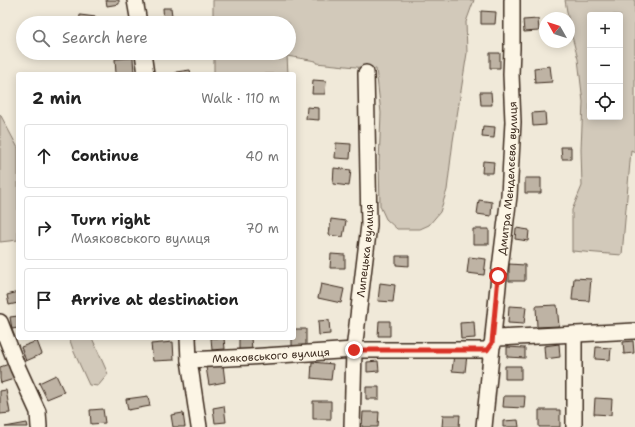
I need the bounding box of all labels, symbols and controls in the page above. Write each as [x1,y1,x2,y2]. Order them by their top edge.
north arrow [539,12,575,48]
map controls [587,12,623,120]
button: + [587,12,623,48]
search box [16,16,296,60]
icon: search [30,27,52,49]
text: Search here [62,28,148,48]
button: − [587,48,623,84]
button: locate [587,84,623,120]
text: 2 min [32,87,82,109]
text: Walk · 110 m [201,90,280,107]
street label: Дмитра Менделєєва вулиця [494,101,521,256]
icon: ahead [33,145,55,167]
text: Continue [71,146,139,166]
text: 40 m [245,148,279,165]
street label: Липецька вулиця [353,204,377,298]
text: Turn right [71,210,151,230]
icon: right [33,217,55,239]
text: 70 m [245,220,279,237]
text: Маяковського вулиця [71,230,210,247]
route start [489,267,507,285]
icon: arrive [33,289,55,311]
text: Arrive at destination [71,290,239,310]
route end [345,341,363,359]
street label: Маяковського вулиця [212,344,330,366]

